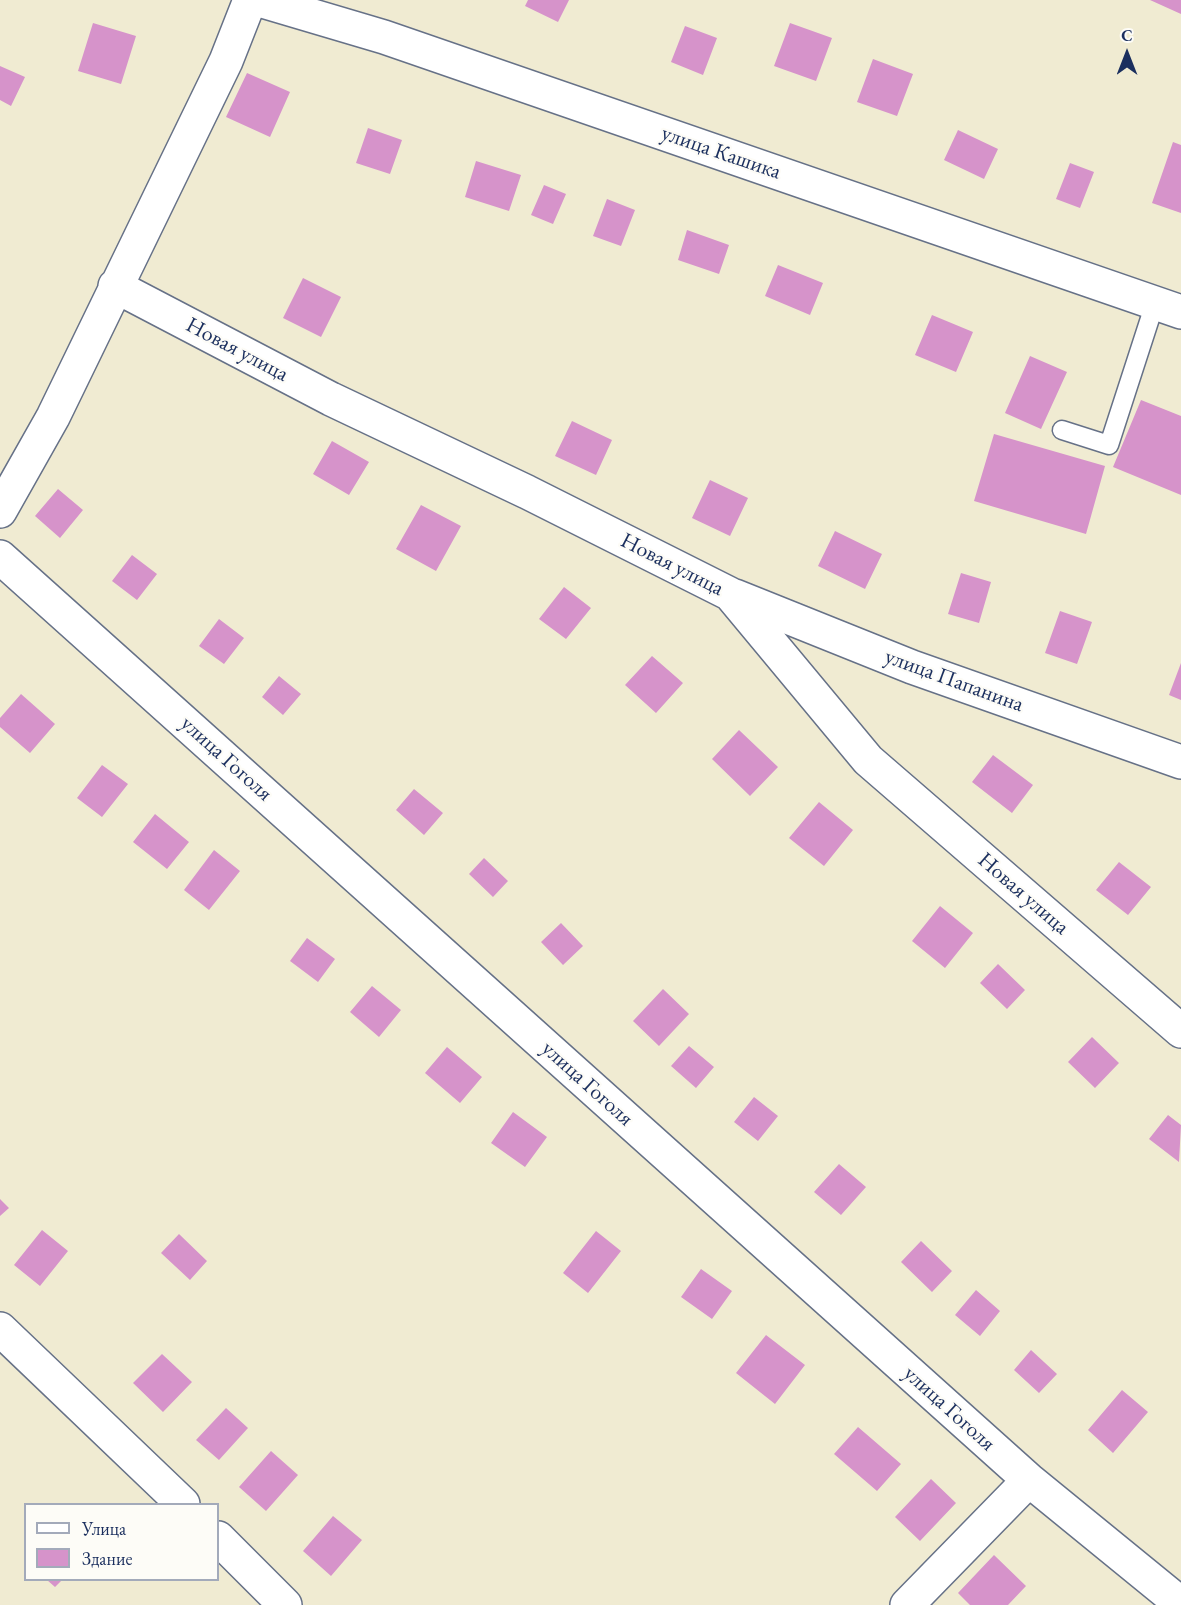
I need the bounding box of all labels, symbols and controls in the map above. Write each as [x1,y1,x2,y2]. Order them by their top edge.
north arrow [1097,24,1157,84]
text: С [1121,25,1133,46]
street label: улица Кашика [658,120,784,186]
street label: Новая улица [181,312,293,388]
street label: Новая улица [616,528,728,602]
street label: улица Папанина [881,644,1027,718]
street label: улица Гоголя [175,711,277,807]
street label: Новая улица [972,847,1074,941]
street label: улица Гоголя [536,1036,638,1132]
street label: улица Гоголя [898,1361,1000,1457]
legend [24,1503,219,1581]
text: Улица [82,1517,126,1540]
text: Здание [82,1547,132,1570]

